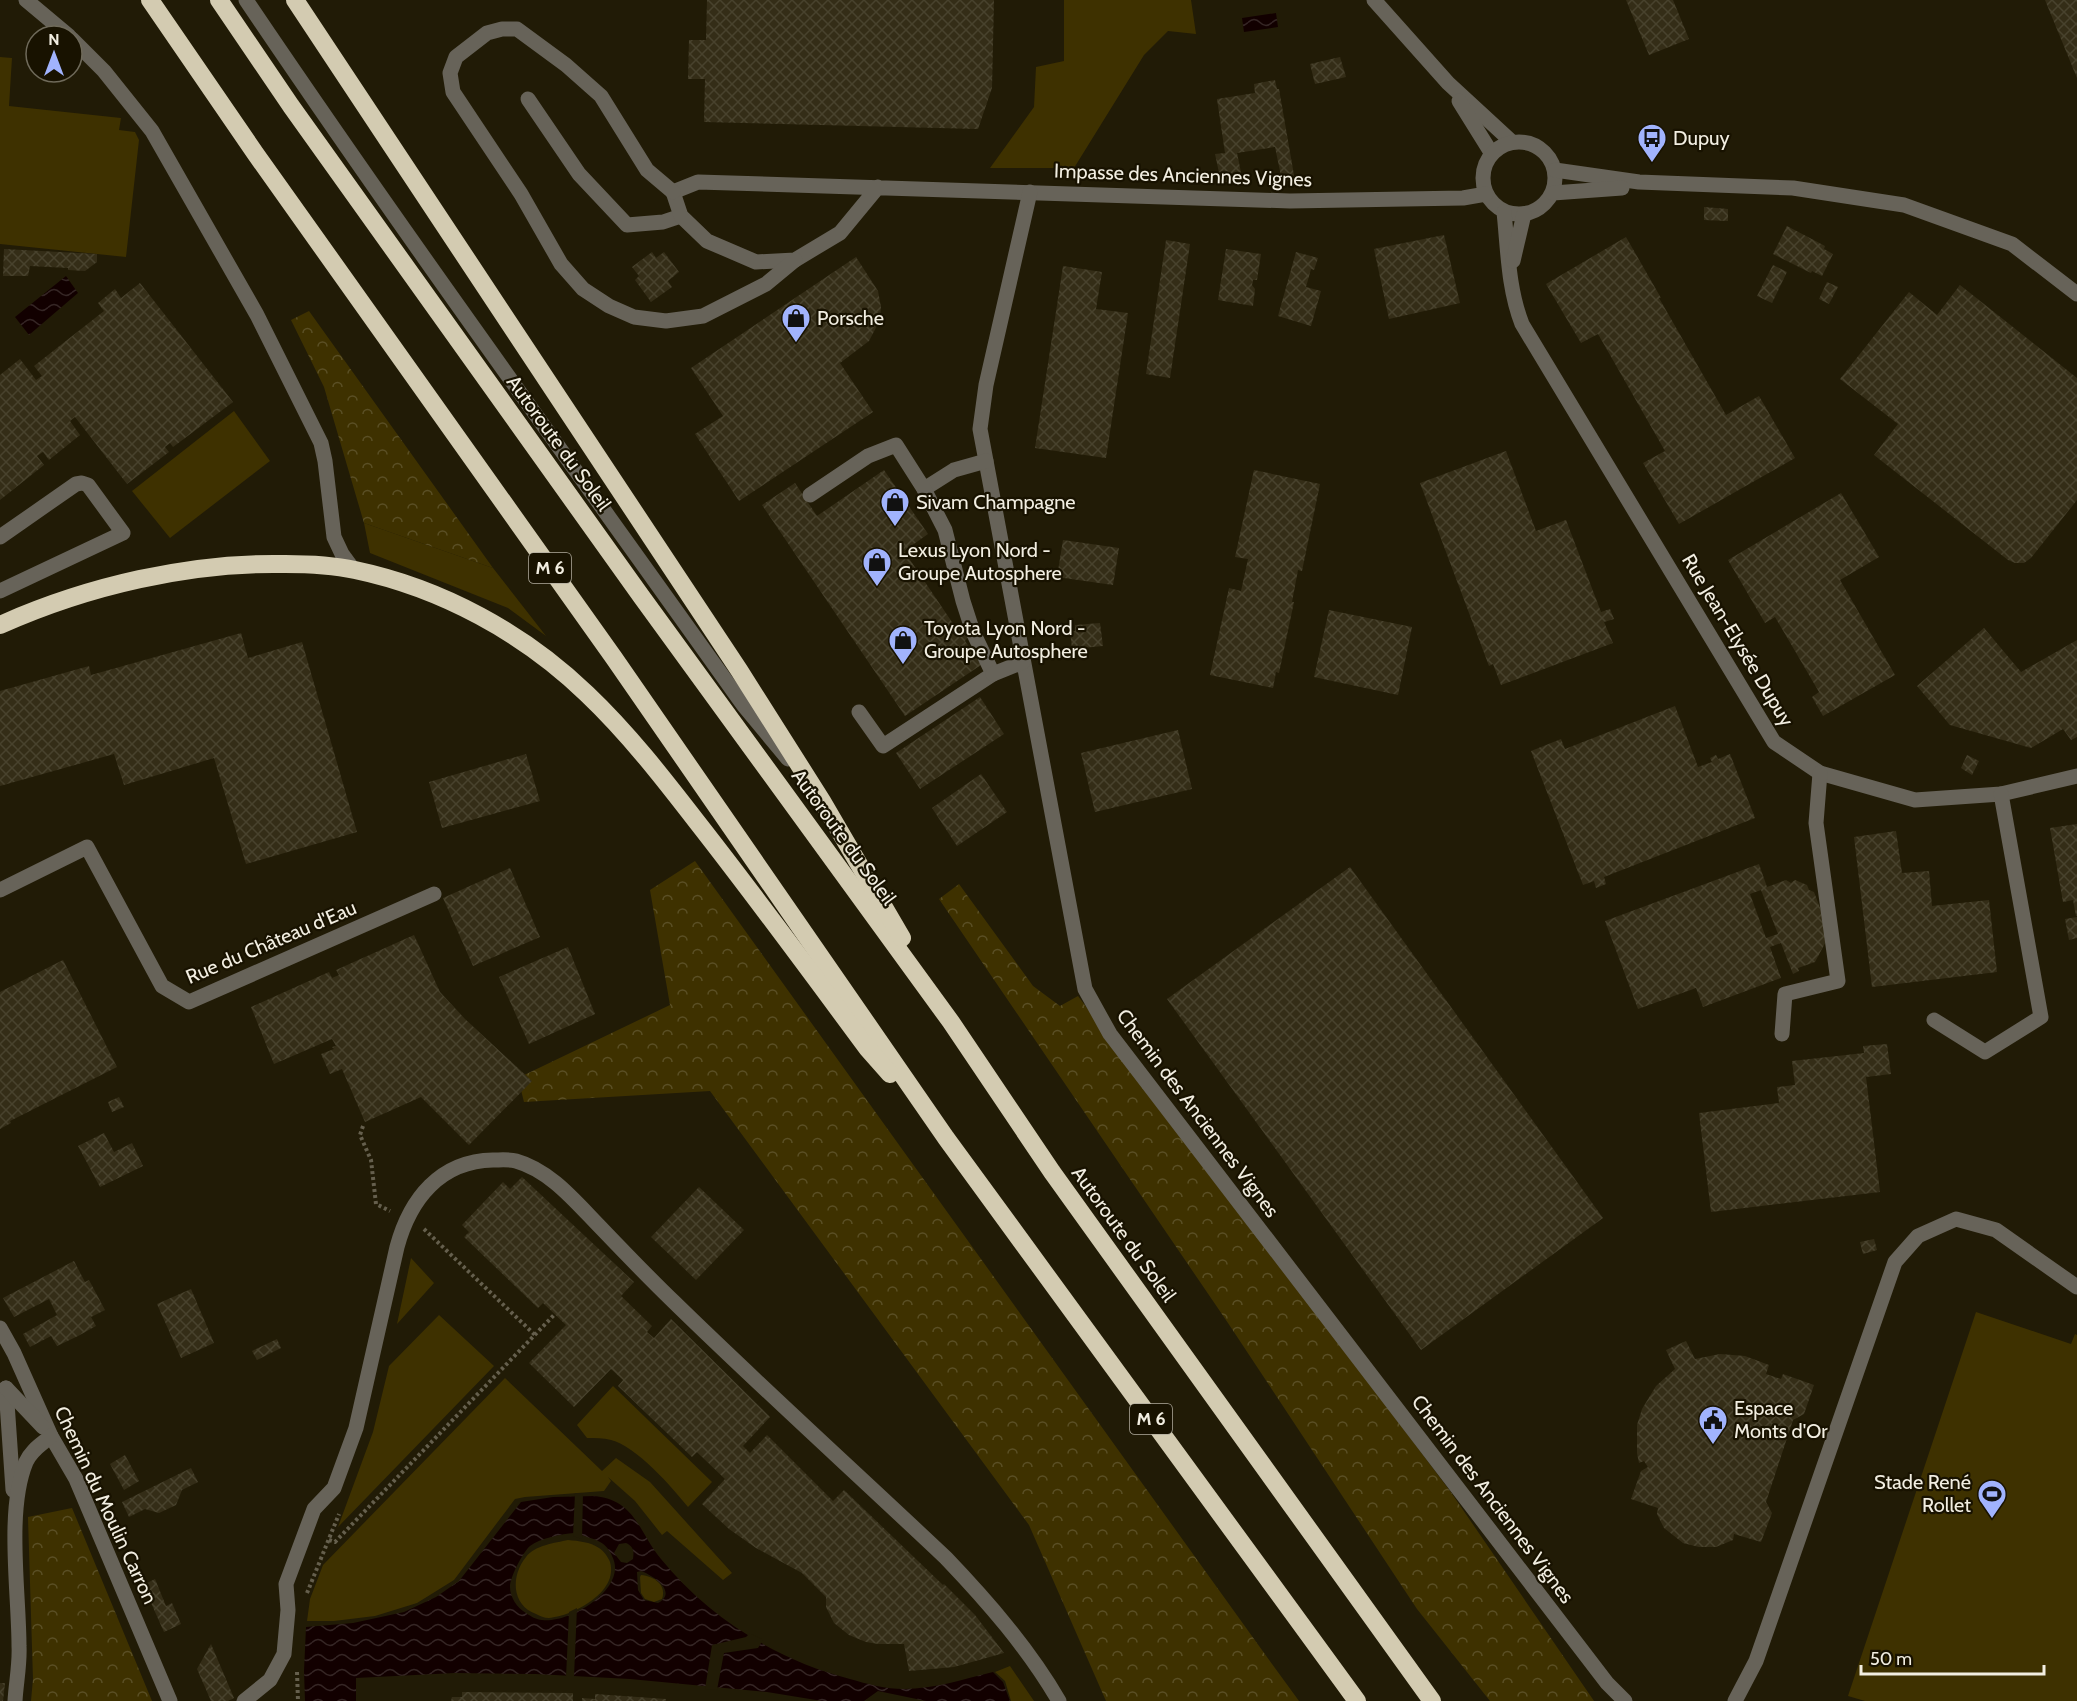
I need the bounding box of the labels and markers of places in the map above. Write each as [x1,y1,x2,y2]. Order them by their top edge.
bus stop icon: Dupuy [1636,122,1668,164]
place label: Dupuy [1673,126,1730,150]
shop icon: Porsche [780,302,812,344]
place label: Porsche [817,306,884,330]
shop icon: Sivam Champagne [879,486,911,528]
place label: Sivam Champagne [916,490,1076,514]
place label: Lexus Lyon Nord - Groupe Autosphere [898,538,1062,585]
shop icon: Lexus Lyon Nord - Groupe Autosphere [861,546,893,588]
place label: Toyota Lyon Nord - Groupe Autosphere [924,616,1088,663]
shop icon: Toyota Lyon Nord - Groupe Autosphere [887,624,919,666]
place label: Espace Monts d'Or [1734,1396,1828,1443]
public building icon: Espace Monts d'Or [1697,1404,1729,1446]
place label: Stade René Rollet [1874,1470,1971,1517]
sports icon: Stade René Rollet [1976,1478,2008,1520]

